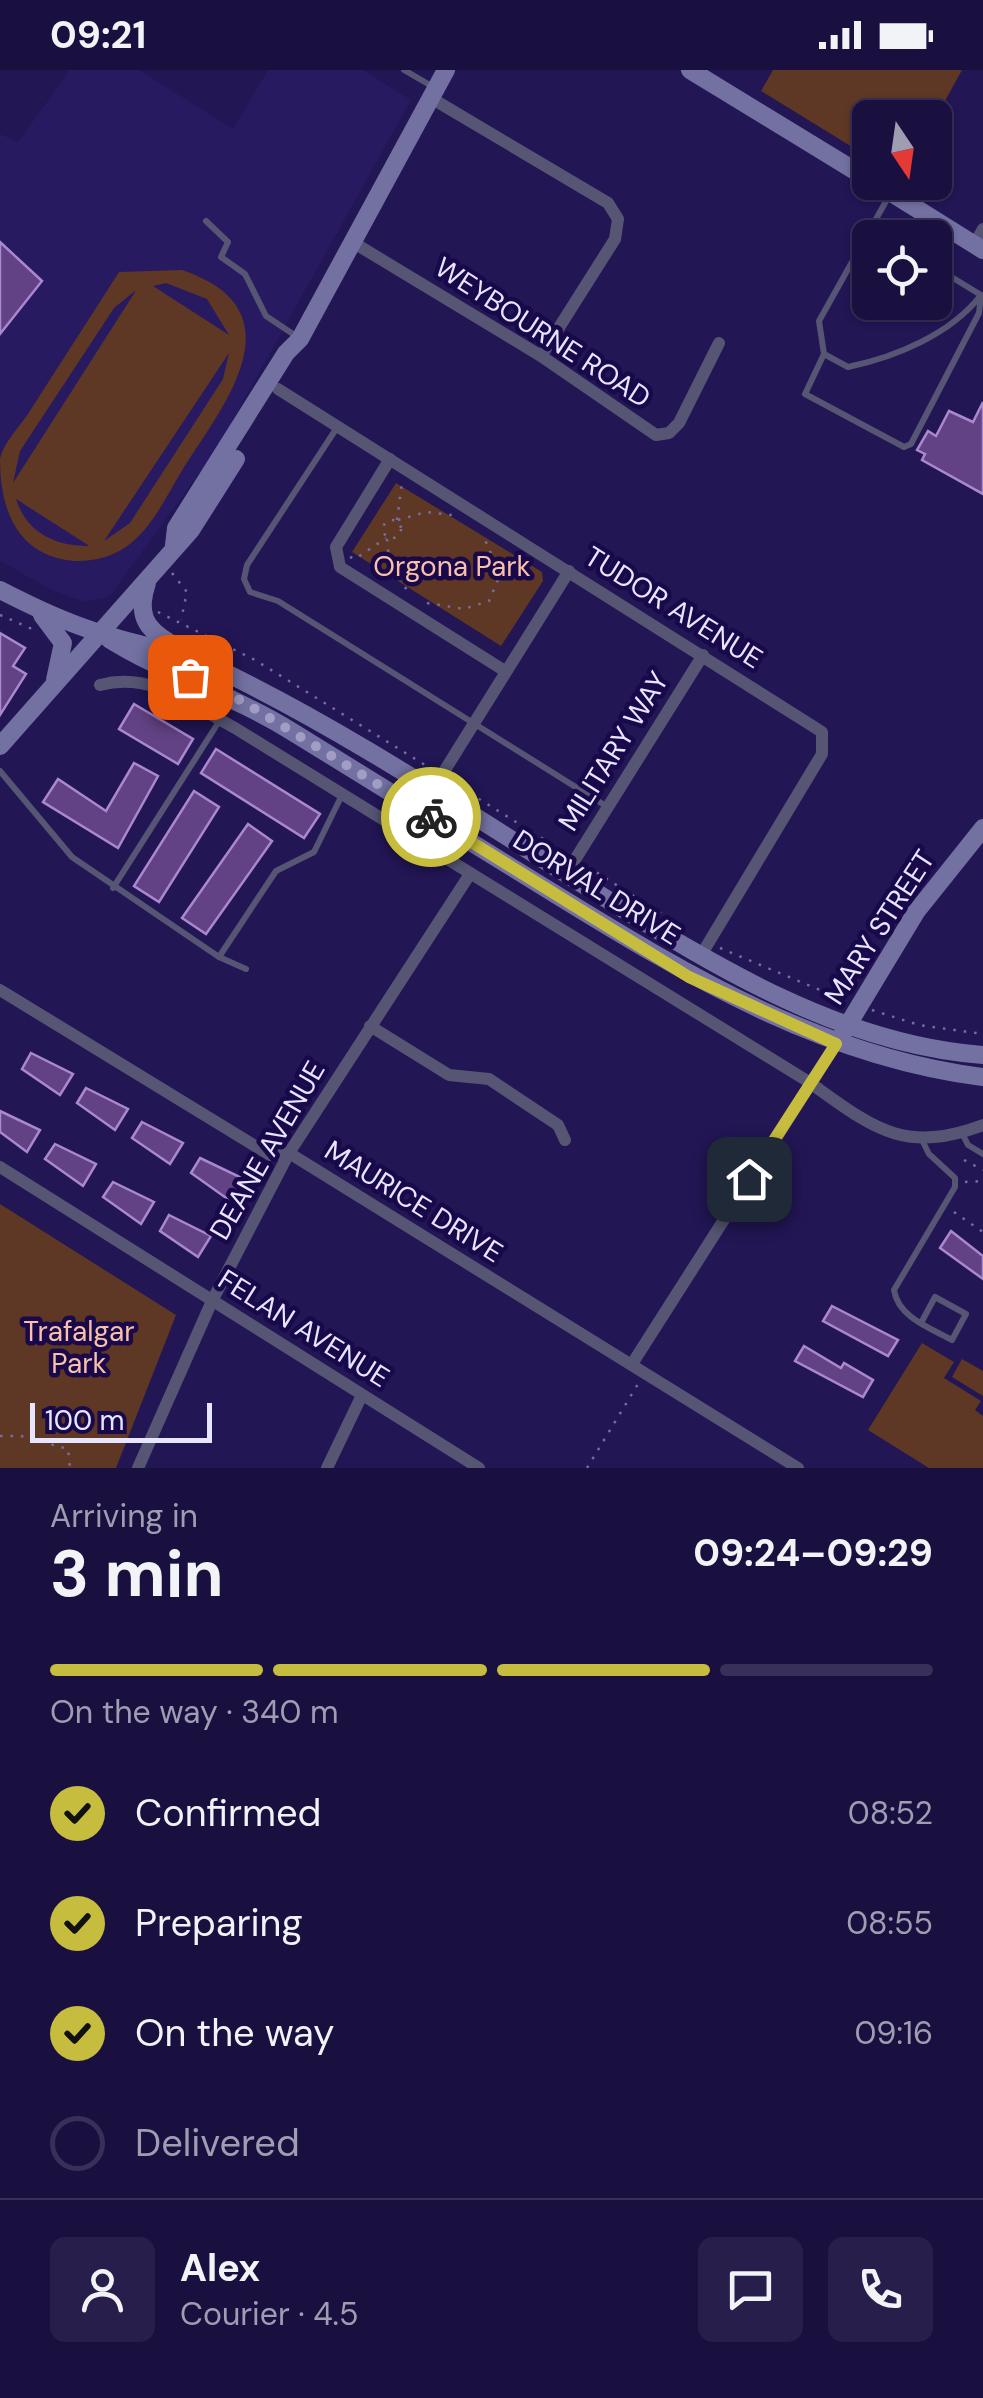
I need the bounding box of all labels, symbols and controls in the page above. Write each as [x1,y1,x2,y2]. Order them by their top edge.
text: 09:21 [50,10,146,60]
north arrow [852,100,952,200]
map controls [852,100,952,320]
button: locate [852,220,952,320]
street label: WEYBOURNE ROAD [428,249,658,416]
street label: TUDOR AVENUE [578,538,770,677]
park label: Orgona Park [373,548,531,585]
pin [148,635,233,720]
icon: bag [163,650,218,705]
street label: MILITARY WAY [550,665,677,838]
courier [381,767,481,867]
icon: bike [404,790,459,845]
street label: DORVAL DRIVE [506,821,687,954]
street label: MARY STREET [816,843,943,1012]
street label: DEANE AVENUE [201,1054,334,1246]
street label: MAURICE DRIVE [318,1132,510,1271]
pin [707,1137,792,1222]
icon: home [722,1152,777,1207]
street label: FELAN AVENUE [211,1261,396,1396]
park label: Trafalgar Park [23,1313,135,1382]
scale bar [30,1398,212,1442]
text: 100 m [45,1402,124,1439]
text: Arriving in [50,1495,198,1537]
text: 09:24–09:29 [693,1528,933,1578]
text: 3 min [50,1532,224,1616]
text: On the way · 340 m [50,1691,338,1733]
icon: check [50,1786,105,1841]
text: Confirmed [135,1788,321,1838]
text: 08:52 [848,1792,933,1834]
icon: check [50,1896,105,1951]
text: Preparing [135,1898,303,1948]
text: 08:55 [846,1902,933,1944]
icon: check [50,2006,105,2061]
text: On the way [135,2008,334,2058]
text: 09:16 [854,2012,933,2054]
text: Delivered [135,2118,300,2168]
button: person [50,2237,155,2342]
button: chat [698,2237,803,2342]
button: phone [828,2237,933,2342]
text: Alex [180,2243,260,2293]
text: Courier · 4.5 [180,2293,358,2335]

